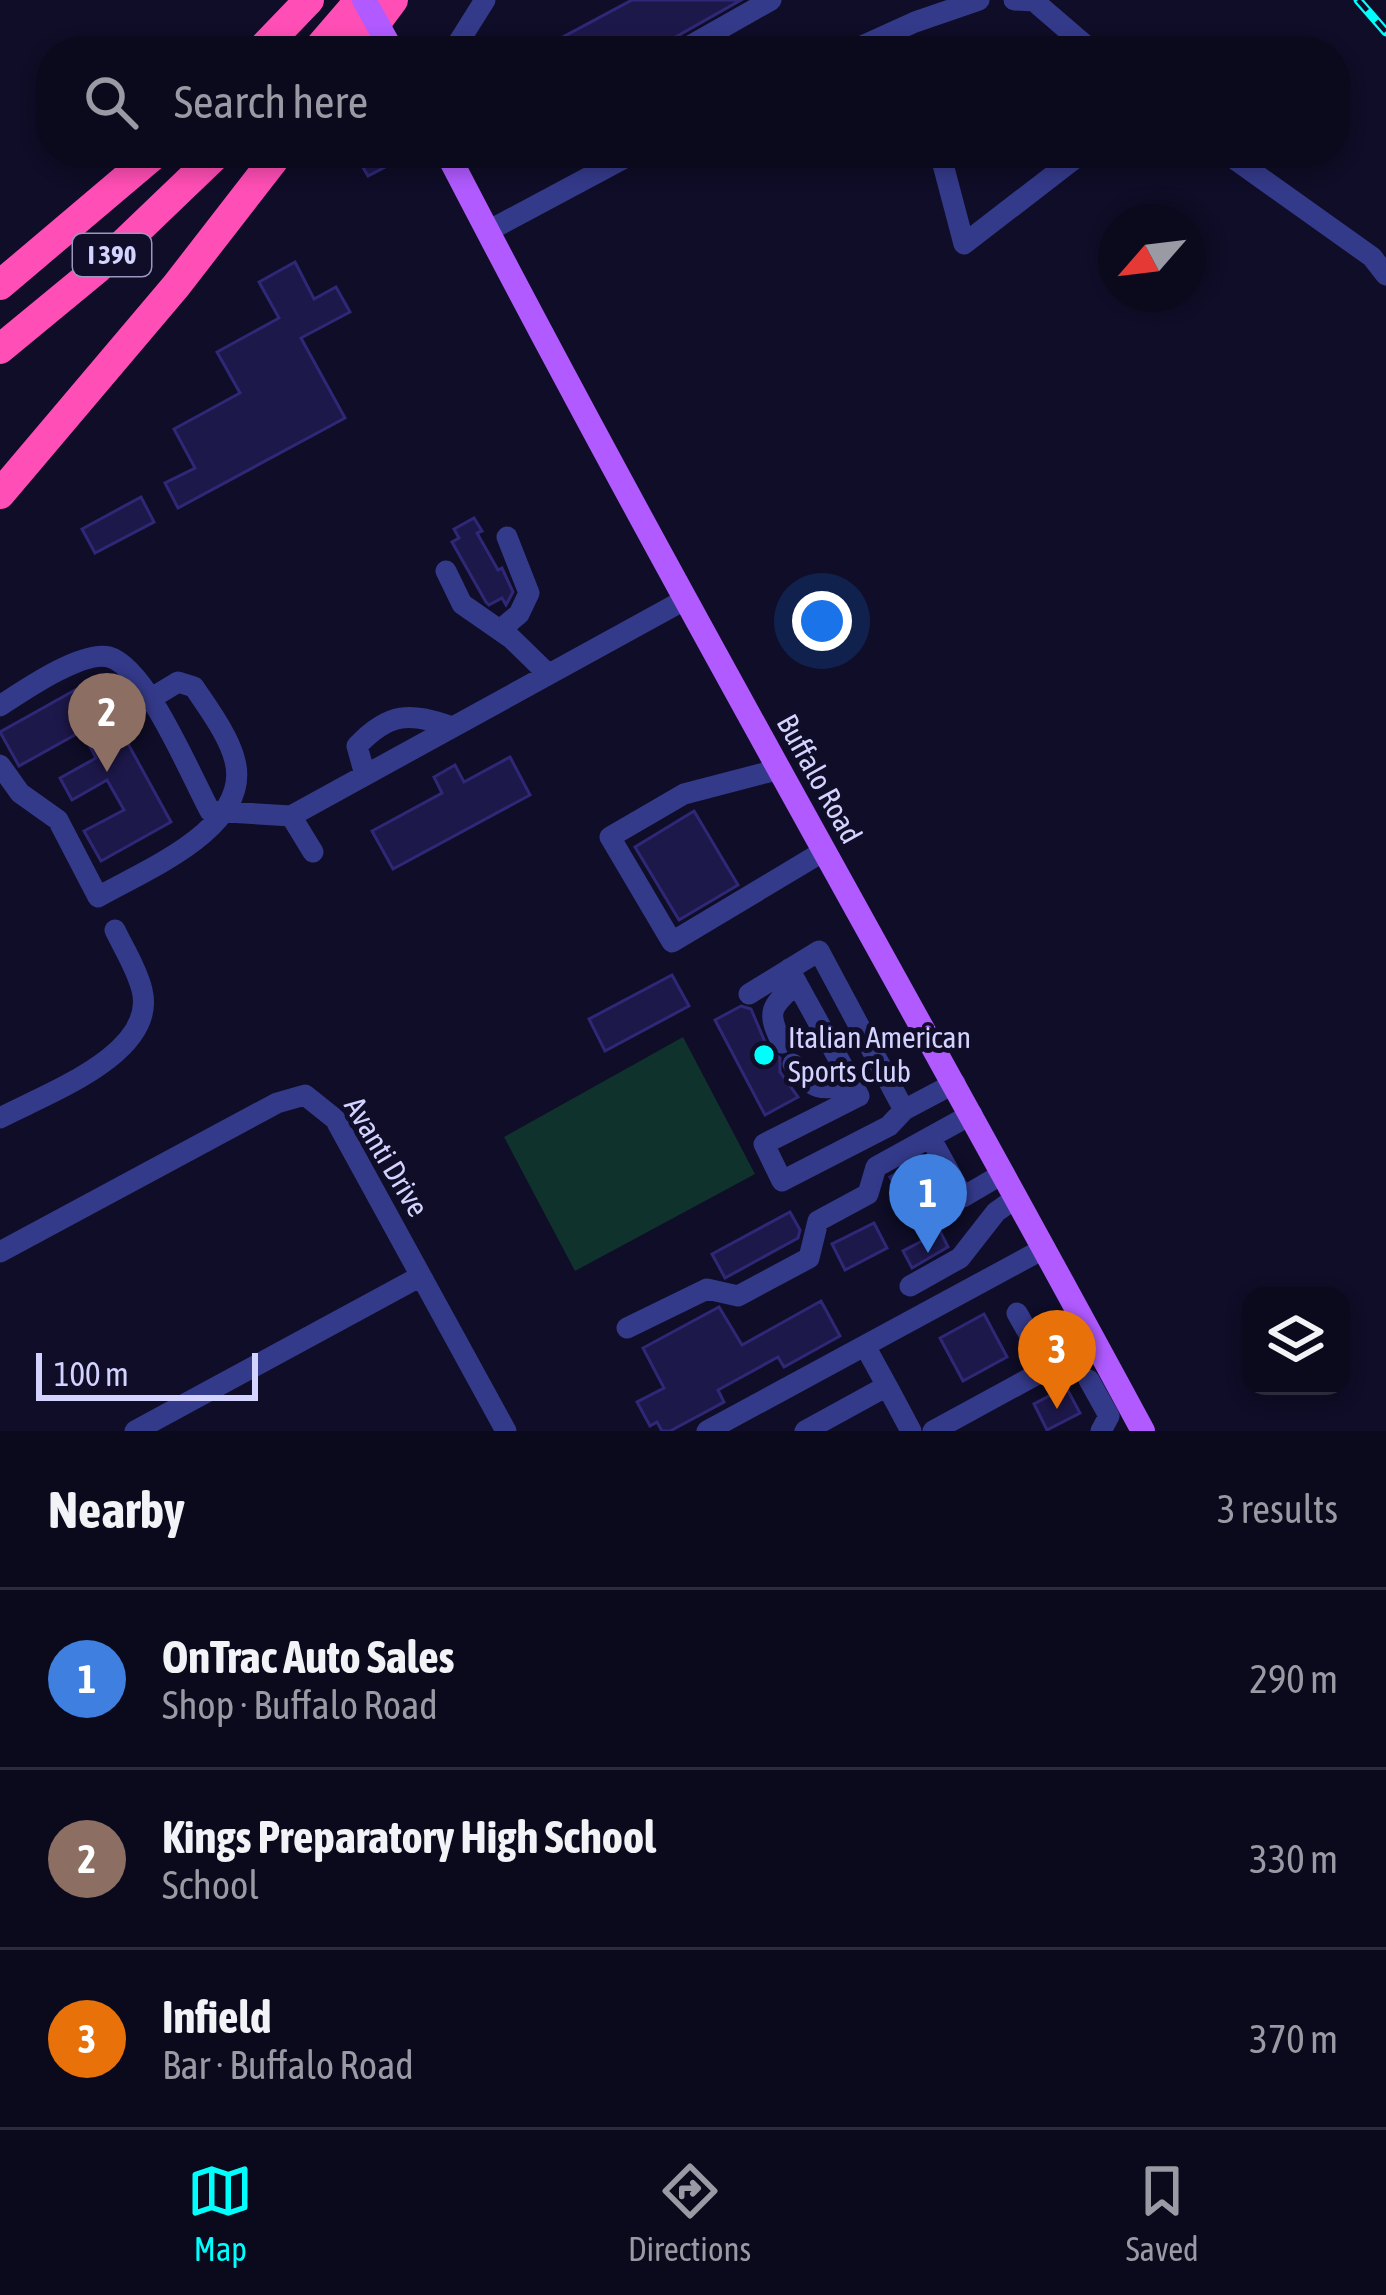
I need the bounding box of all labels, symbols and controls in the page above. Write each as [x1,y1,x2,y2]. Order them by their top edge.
search box [36,36,1350,168]
icon: search [78,69,144,135]
text: Search here [174,76,368,128]
north arrow [1098,204,1206,312]
road number: I 390 [73,234,151,276]
your location [792,591,852,651]
pin: 2 [68,673,146,772]
street label: Buffalo Road [771,708,869,849]
place label: Italian American Sports Club [788,1020,971,1088]
marker: Italian American Sports Club [751,1042,777,1068]
street label: Avanti Drive [338,1091,436,1222]
pin: 1 [889,1154,967,1253]
map controls [1242,1287,1350,1395]
button: layers [1242,1287,1350,1395]
pin: 3 [1018,1310,1096,1409]
scale bar [36,1347,258,1400]
text: 100 m [54,1355,129,1393]
text: Nearby [48,1480,185,1539]
text: 3 results [1217,1487,1338,1531]
text: OnTrac Auto Sales [162,1631,455,1683]
text: 1 [78,1657,96,1701]
text: 290 m [1250,1657,1338,1701]
text: Shop · Buffalo Road [162,1683,438,1727]
text: Kings Preparatory High School [162,1811,656,1863]
text: 2 [78,1837,96,1881]
text: 330 m [1250,1837,1338,1881]
text: School [162,1863,259,1907]
text: Infield [162,1991,271,2043]
text: 3 [78,2017,96,2061]
text: 370 m [1250,2017,1338,2061]
text: Bar · Buffalo Road [162,2043,414,2087]
tab: Map [187,2158,253,2268]
tab: Directions [628,2158,751,2268]
tab: Saved [1126,2158,1199,2268]

